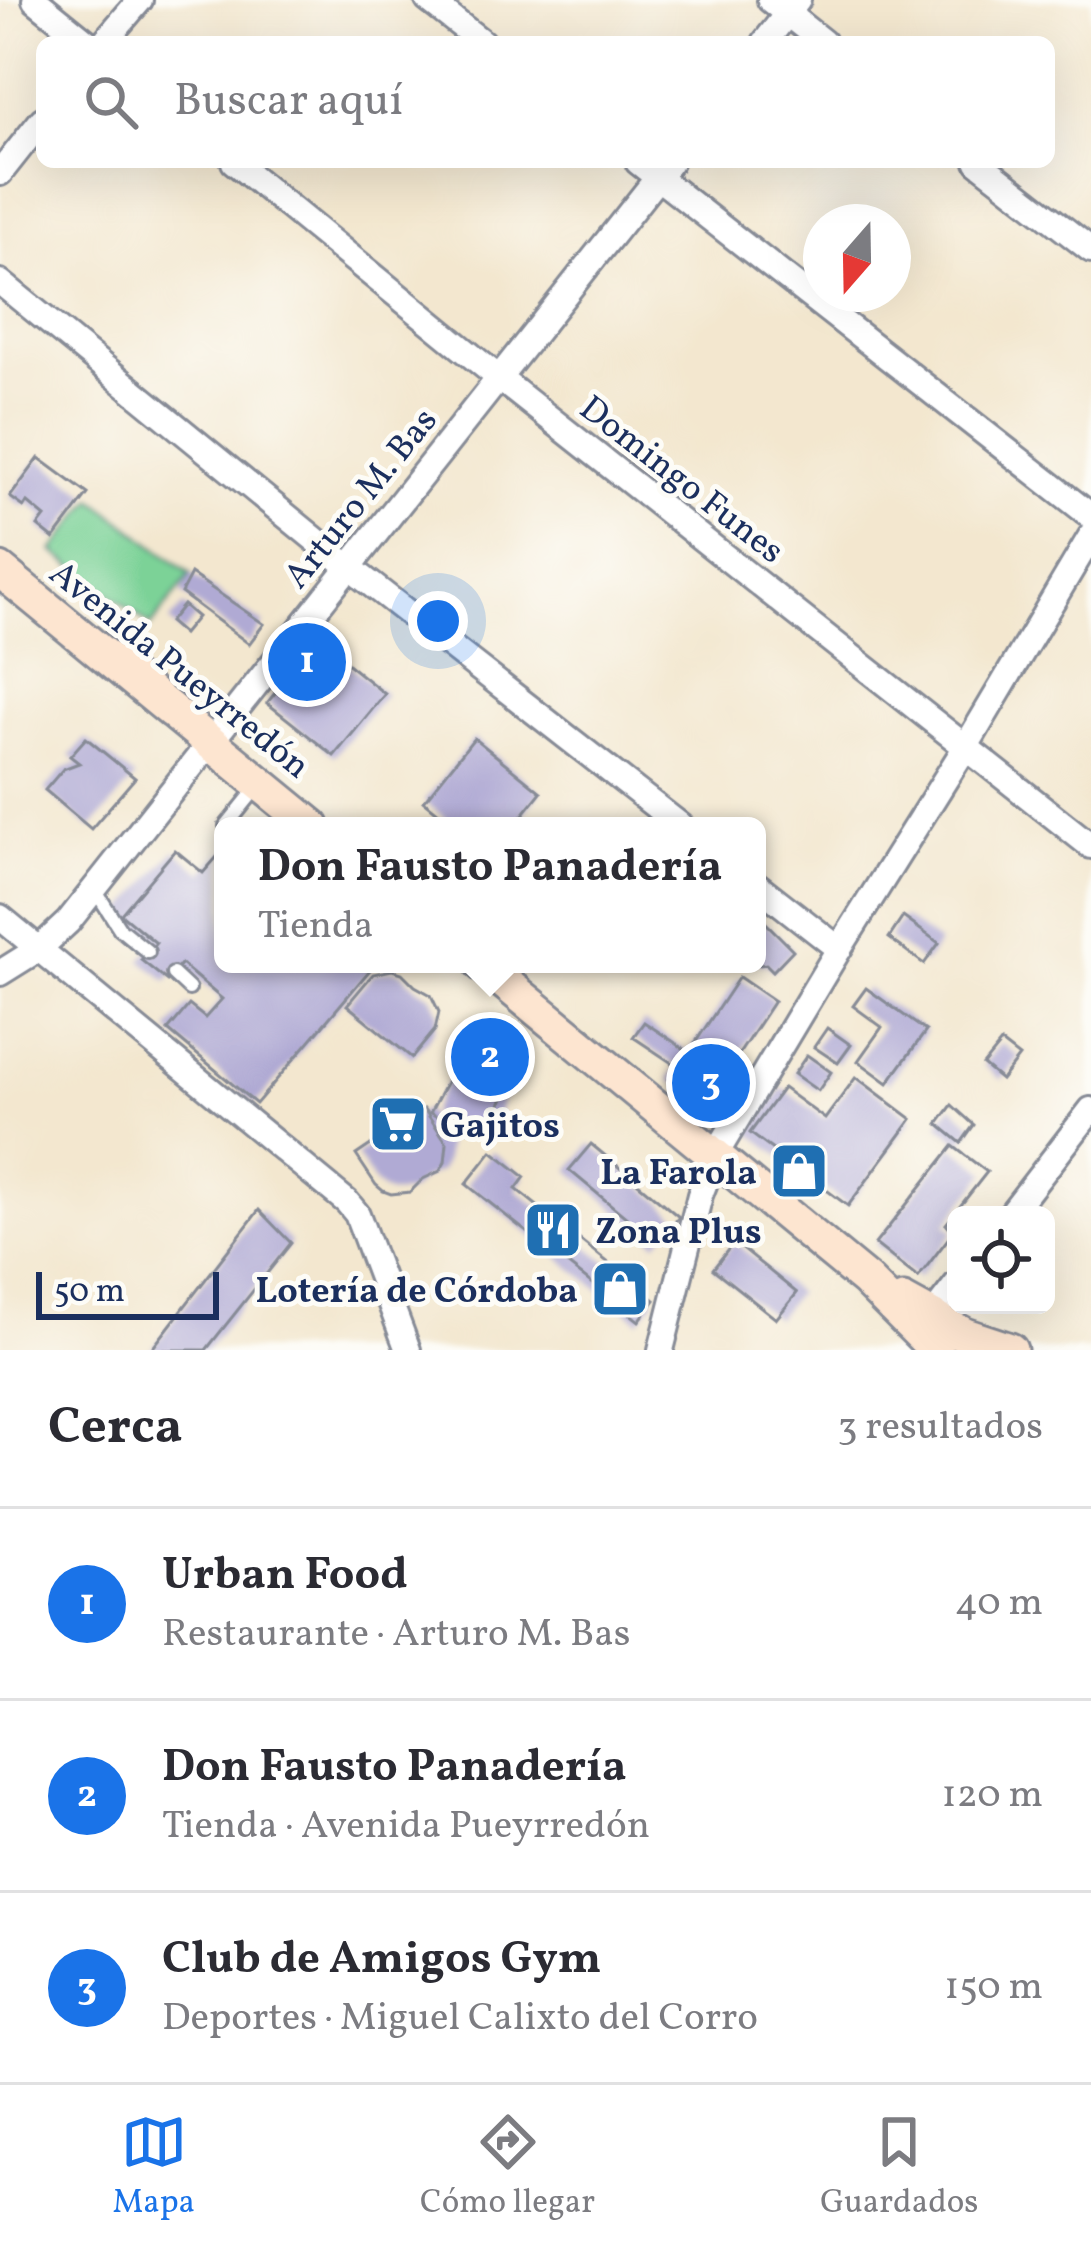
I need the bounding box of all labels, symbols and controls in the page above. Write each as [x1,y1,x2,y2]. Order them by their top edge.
search box [36,36,1055,168]
icon: search [78,69,144,135]
text: Buscar aquí [174,71,403,134]
north arrow [803,204,911,312]
street label: Domingo Funes [568,385,794,577]
street label: Arturo M. Bas [274,398,451,601]
street label: Avenida Pueyrredón [38,550,319,792]
your location [408,591,468,651]
pin: 1 [268,617,346,707]
popup [214,817,766,973]
text: Don Fausto Panadería [258,837,722,900]
text: Tienda [258,900,373,954]
pin: 2 [451,1012,529,1102]
pin: 3 [672,1038,750,1128]
supermarket icon: Gajitos [367,1093,429,1155]
place label: Gajitos [440,1103,560,1153]
shop icon: La Farola [768,1140,830,1202]
place label: La Farola [600,1150,757,1200]
restaurant icon: Zona Plus [522,1199,584,1261]
map controls [947,1206,1055,1314]
button: locate [947,1206,1055,1314]
place label: Zona Plus [595,1209,762,1259]
shop icon: Lotería de Córdoba [589,1258,651,1320]
scale bar [36,1266,219,1319]
place label: Lotería de Córdoba [256,1268,578,1318]
text: 50 m [54,1270,125,1316]
text: Cerca [48,1393,183,1464]
text: 3 resultados [837,1401,1043,1455]
text: Urban Food [162,1545,408,1608]
text: 1 [79,1577,95,1631]
text: 40 m [955,1577,1043,1631]
text: Restaurante · Arturo M. Bas [162,1608,630,1662]
text: Don Fausto Panadería [162,1737,627,1800]
text: 2 [77,1769,97,1823]
text: 120 m [942,1769,1043,1823]
text: Tienda · Avenida Pueyrredón [162,1800,650,1854]
text: Club de Amigos Gym [162,1929,601,1992]
text: 3 [77,1961,97,2015]
text: 150 m [944,1961,1043,2015]
text: Deportes · Miguel Calixto del Corro [162,1992,758,2046]
tab: Mapa [113,2109,195,2227]
tab: Cómo llegar [420,2109,595,2227]
tab: Guardados [820,2109,978,2227]

